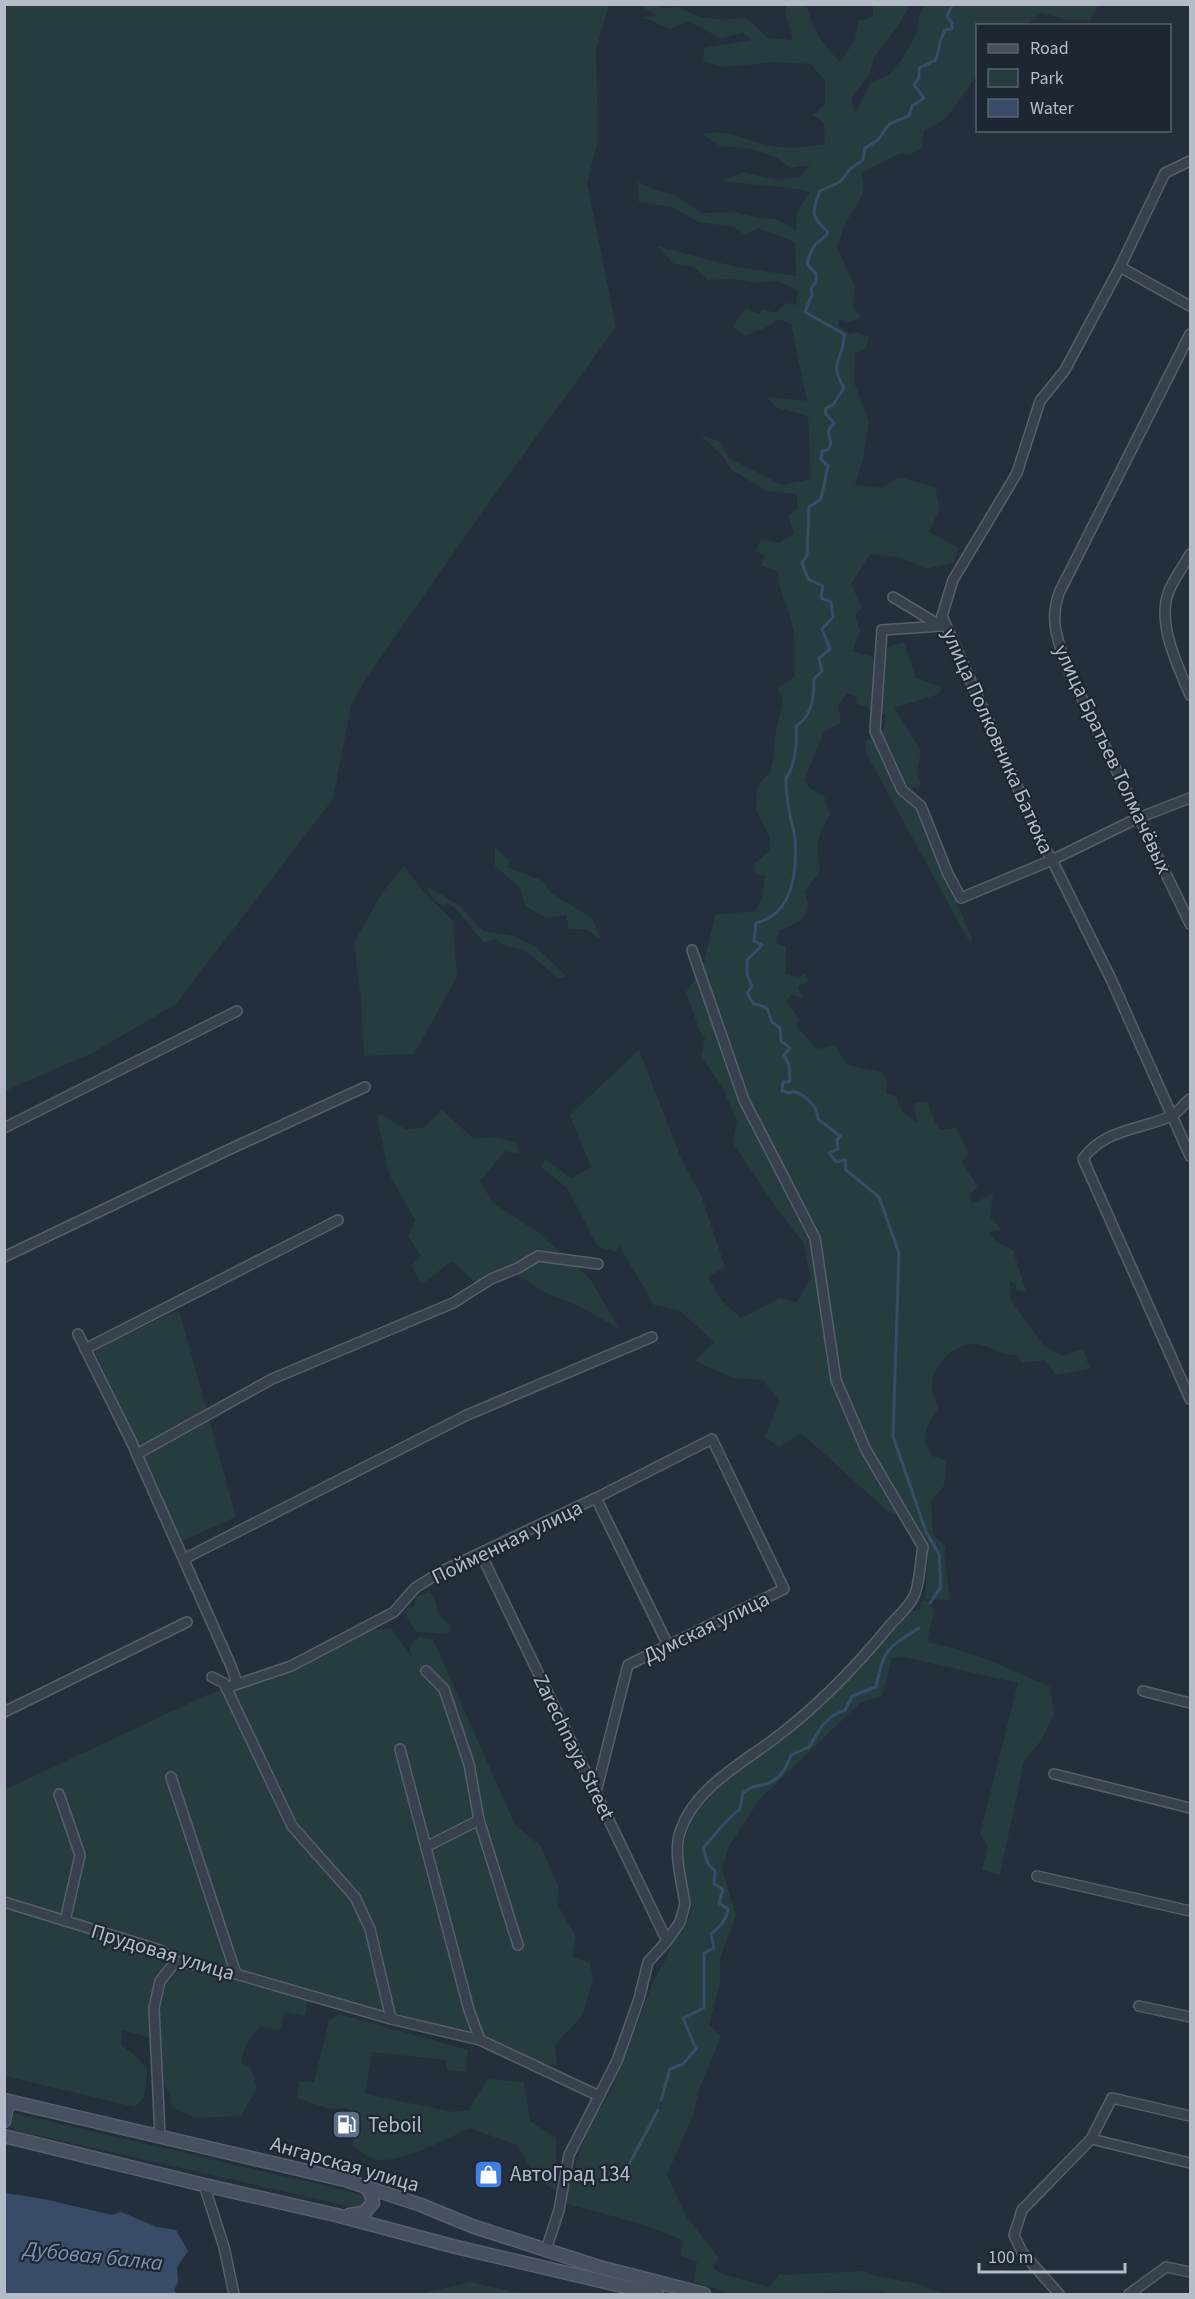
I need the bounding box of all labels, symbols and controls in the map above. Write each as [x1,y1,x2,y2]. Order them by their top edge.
legend [976,24,1171,132]
text: Road [1030,36,1069,61]
text: Park [1030,66,1064,91]
text: Water [1030,96,1074,121]
street label: улица Полковника Батюка [935,623,1061,859]
street label: улица Братьев Толмачёвых [1047,639,1180,879]
street label: Пойменная улица [426,1492,588,1592]
street label: Думская улица [638,1583,774,1671]
street label: Zarechnaya Street [526,1669,622,1825]
street label: Прудовая улица [88,1916,238,1988]
fuel station icon: Teboil [331,2109,363,2141]
place label: Teboil [368,2110,422,2140]
street label: Ангарская улица [267,2128,423,2200]
shop icon: АвтоГрад 134 [473,2158,505,2190]
place label: АвтоГрад 134 [510,2159,630,2189]
water label: Дубовая балка [20,2233,164,2279]
scale bar [979,2236,1124,2274]
text: 100 m [988,2245,1033,2270]

